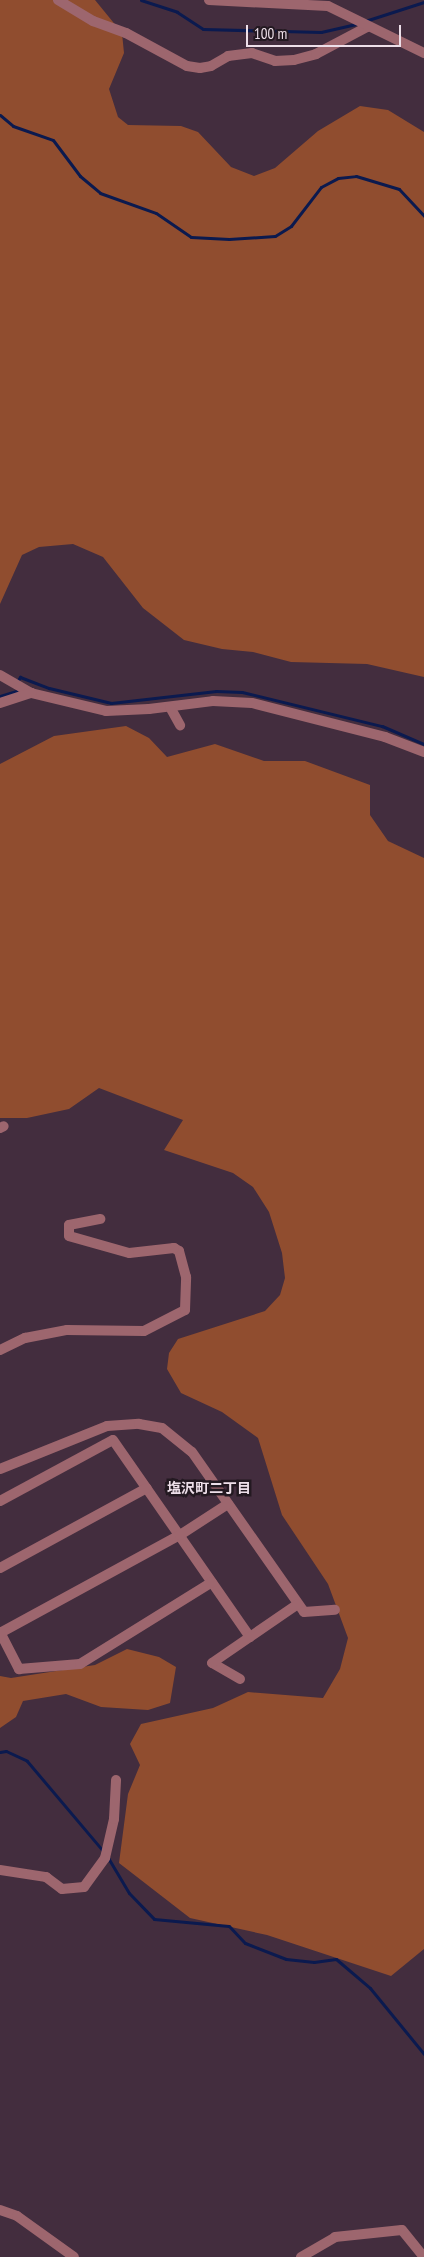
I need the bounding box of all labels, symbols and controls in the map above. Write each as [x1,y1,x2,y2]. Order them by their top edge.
scale bar [249,15,404,47]
text: 100 m [254,24,287,43]
district label: 塩沢町二丁目 [167,1480,251,1496]

